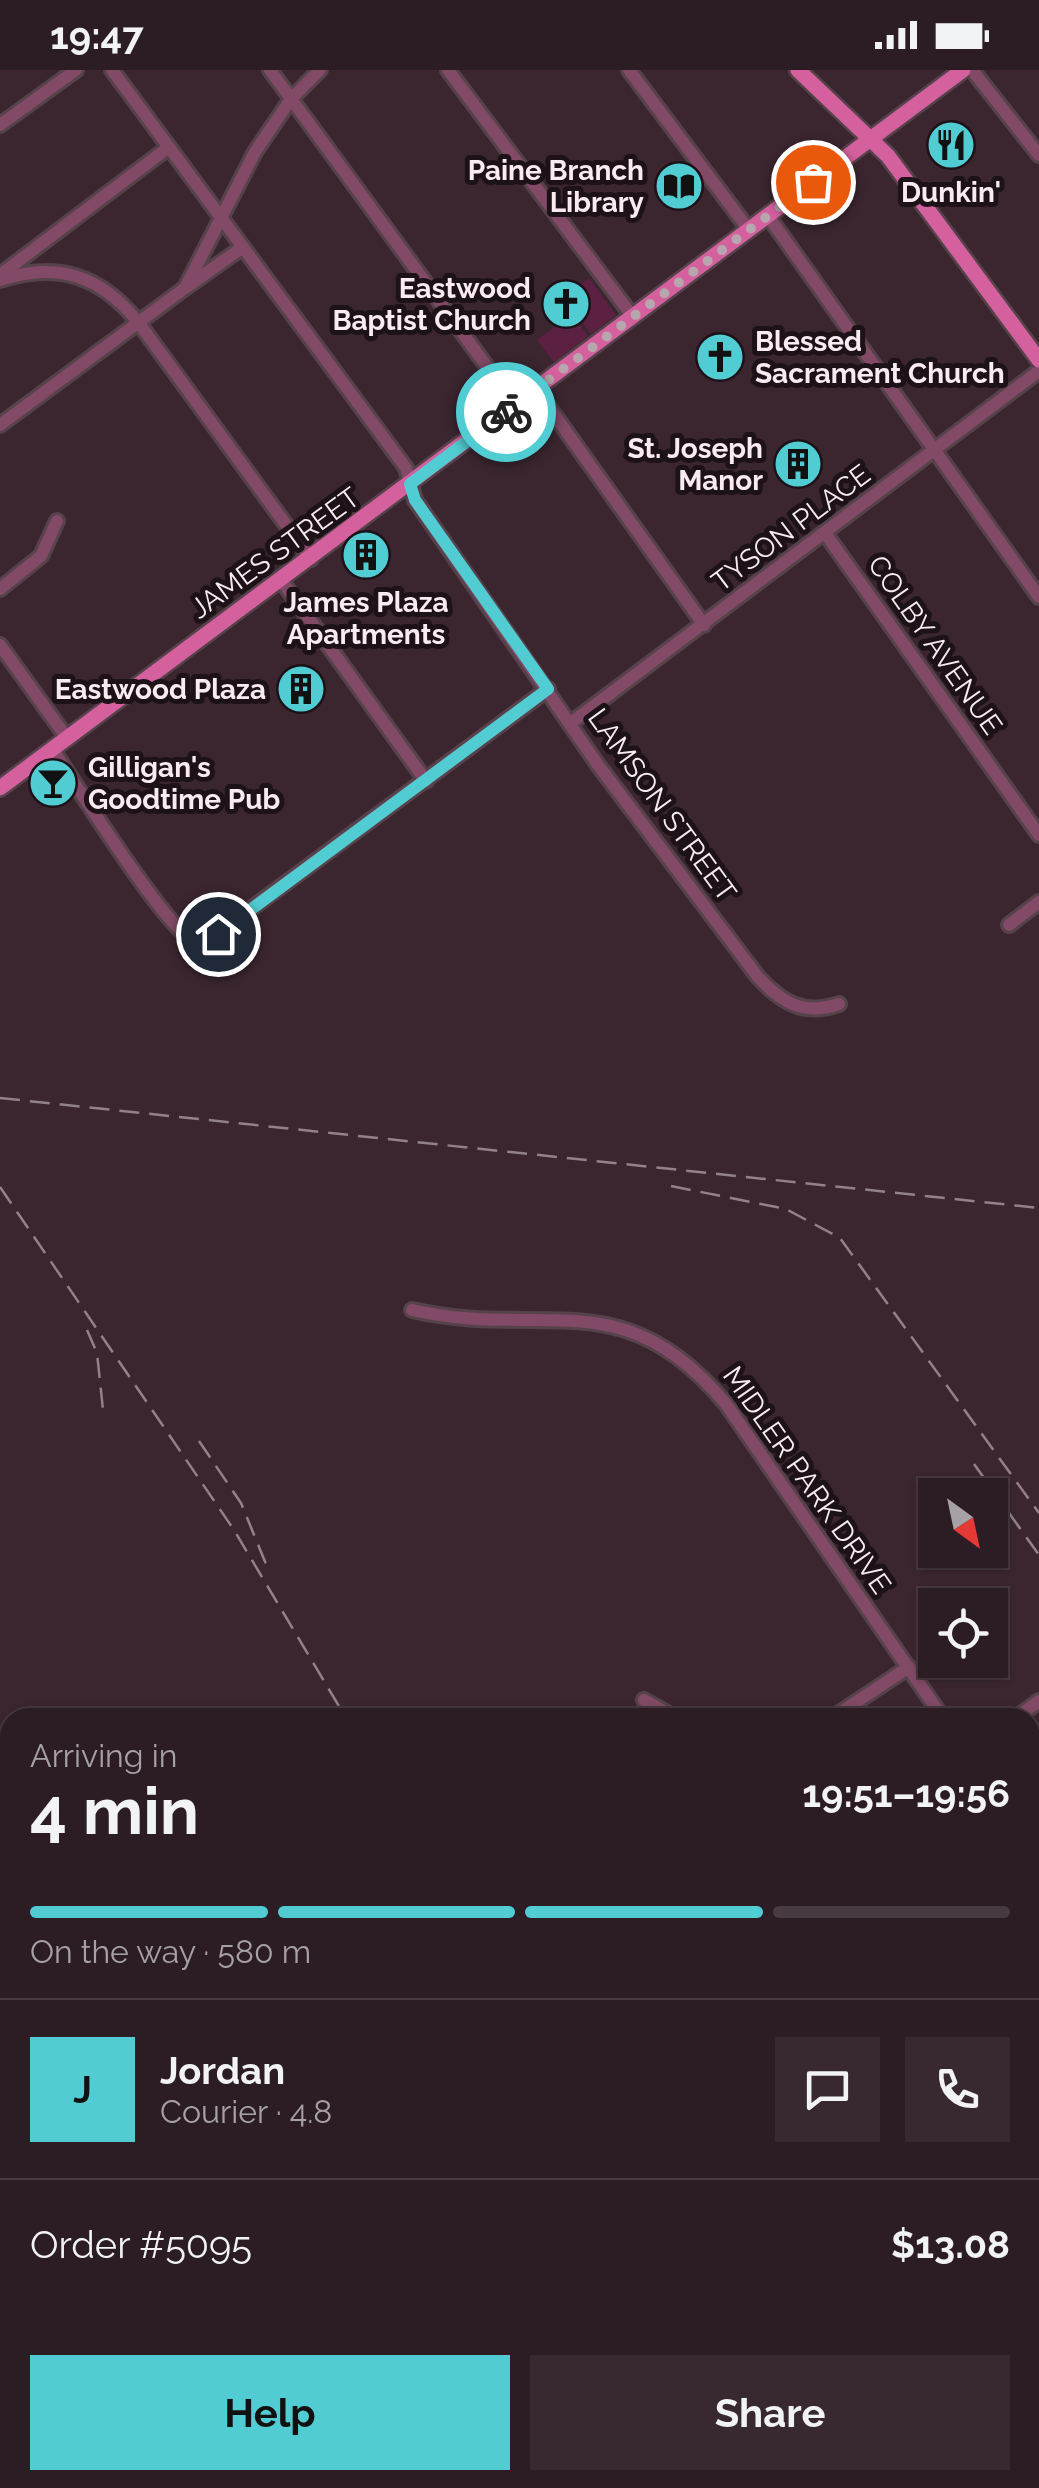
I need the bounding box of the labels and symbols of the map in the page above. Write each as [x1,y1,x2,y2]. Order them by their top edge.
restaurant icon: Dunkin' [925,119,977,171]
pin [771,140,856,225]
place label: Paine Branch Library [468,154,645,219]
library icon: Paine Branch Library [653,160,705,212]
place label: Dunkin' [901,176,1001,209]
place label: Eastwood Baptist Church [332,272,531,337]
church icon: Eastwood Baptist Church [540,278,592,330]
place label: Blessed Sacrament Church [755,325,1005,390]
church icon: Blessed Sacrament Church [694,331,746,383]
courier [456,362,556,462]
place label: St. Joseph Manor [627,432,763,497]
building icon: St. Joseph Manor [772,438,824,490]
street label: TYSON PLACE [705,458,877,598]
street label: JAMES STREET [184,481,366,625]
building icon: James Plaza Apartments [340,529,392,581]
street label: COLBY AVENUE [861,549,1009,741]
place label: James Plaza Apartments [283,586,449,651]
building icon: Eastwood Plaza [275,663,327,715]
place label: Eastwood Plaza [55,673,266,706]
street label: LAMSON STREET [581,702,743,908]
place label: Gilligan's Goodtime Pub [88,751,280,816]
bar icon: Gilligan's Goodtime Pub [27,757,79,809]
pin [176,892,261,977]
street label: MIDLER PARK DRIVE [716,1360,898,1600]
north arrow [918,1478,1008,1568]

